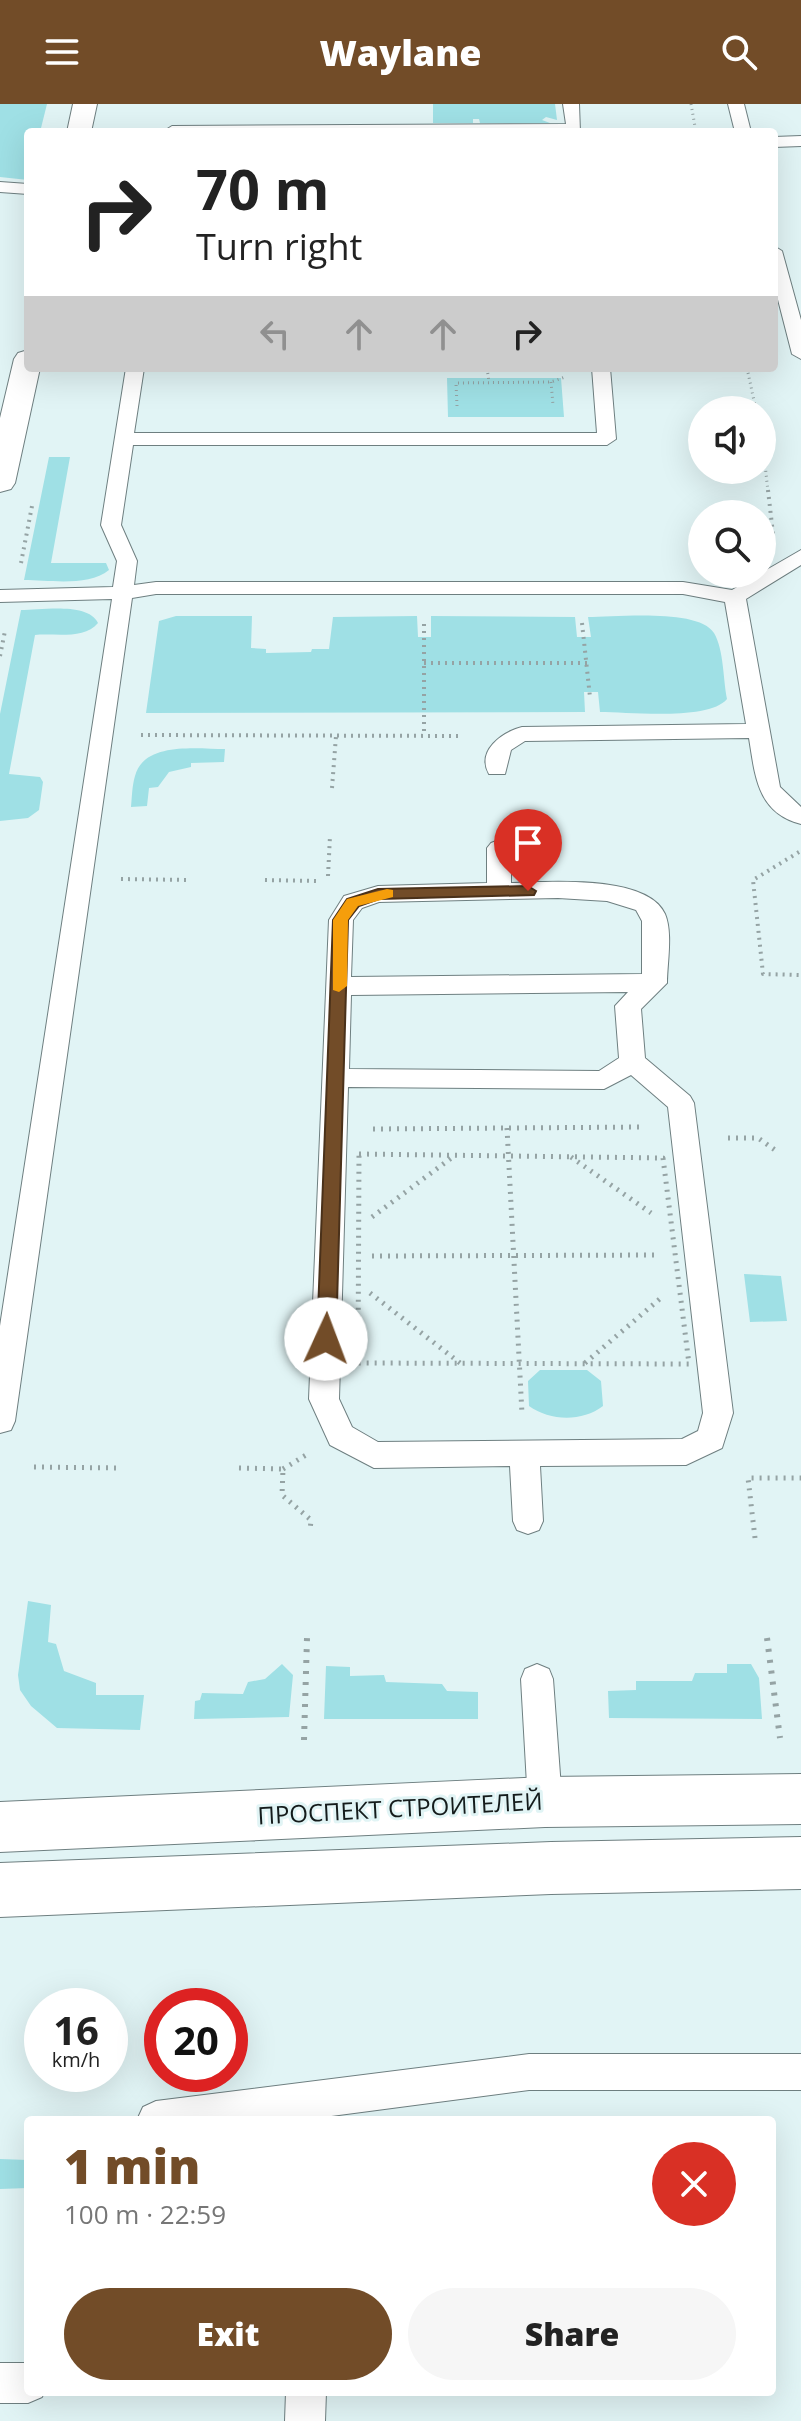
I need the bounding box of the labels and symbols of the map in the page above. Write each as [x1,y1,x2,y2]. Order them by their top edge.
pin [494,809,562,891]
position arrow [284,1297,368,1381]
street label: ПРОСПЕКТ СТРОИТЕЛЕЙ [257,1784,543,1831]
speed limit sign: 20 [144,1988,248,2092]

